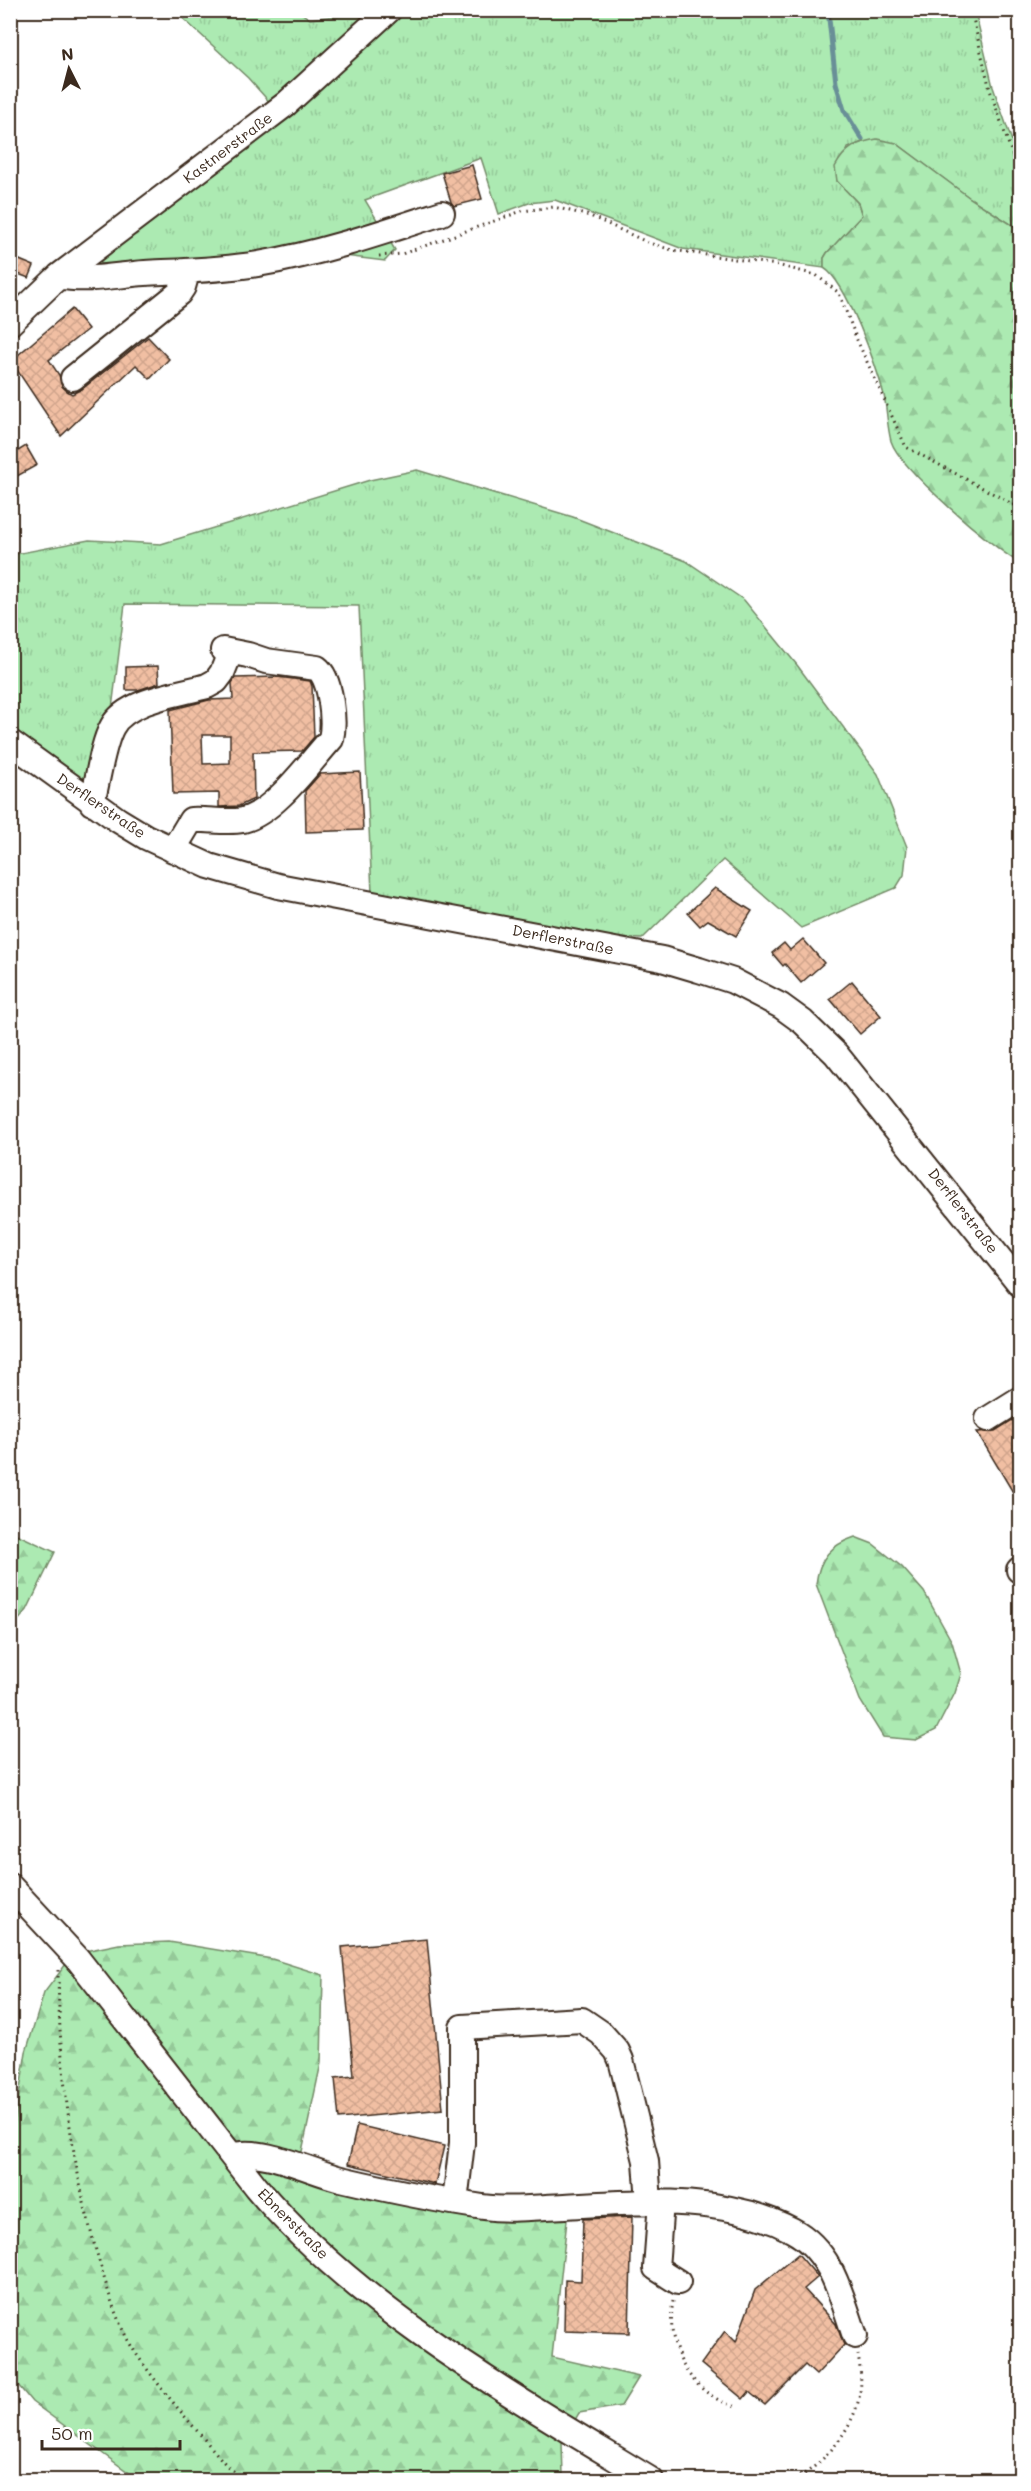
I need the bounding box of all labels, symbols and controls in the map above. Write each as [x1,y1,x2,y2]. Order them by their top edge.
north arrow [39,39,99,99]
text: N [60,43,75,65]
street label: Kastnerstraße [179,107,276,187]
street label: Derflerstraße [53,768,150,842]
street label: Derflerstraße [511,919,616,959]
street label: Derflerstraße [924,1164,1003,1257]
street label: Ebnerstraße [254,2183,334,2263]
scale bar [42,2413,180,2451]
text: 50 m [51,2421,93,2445]

